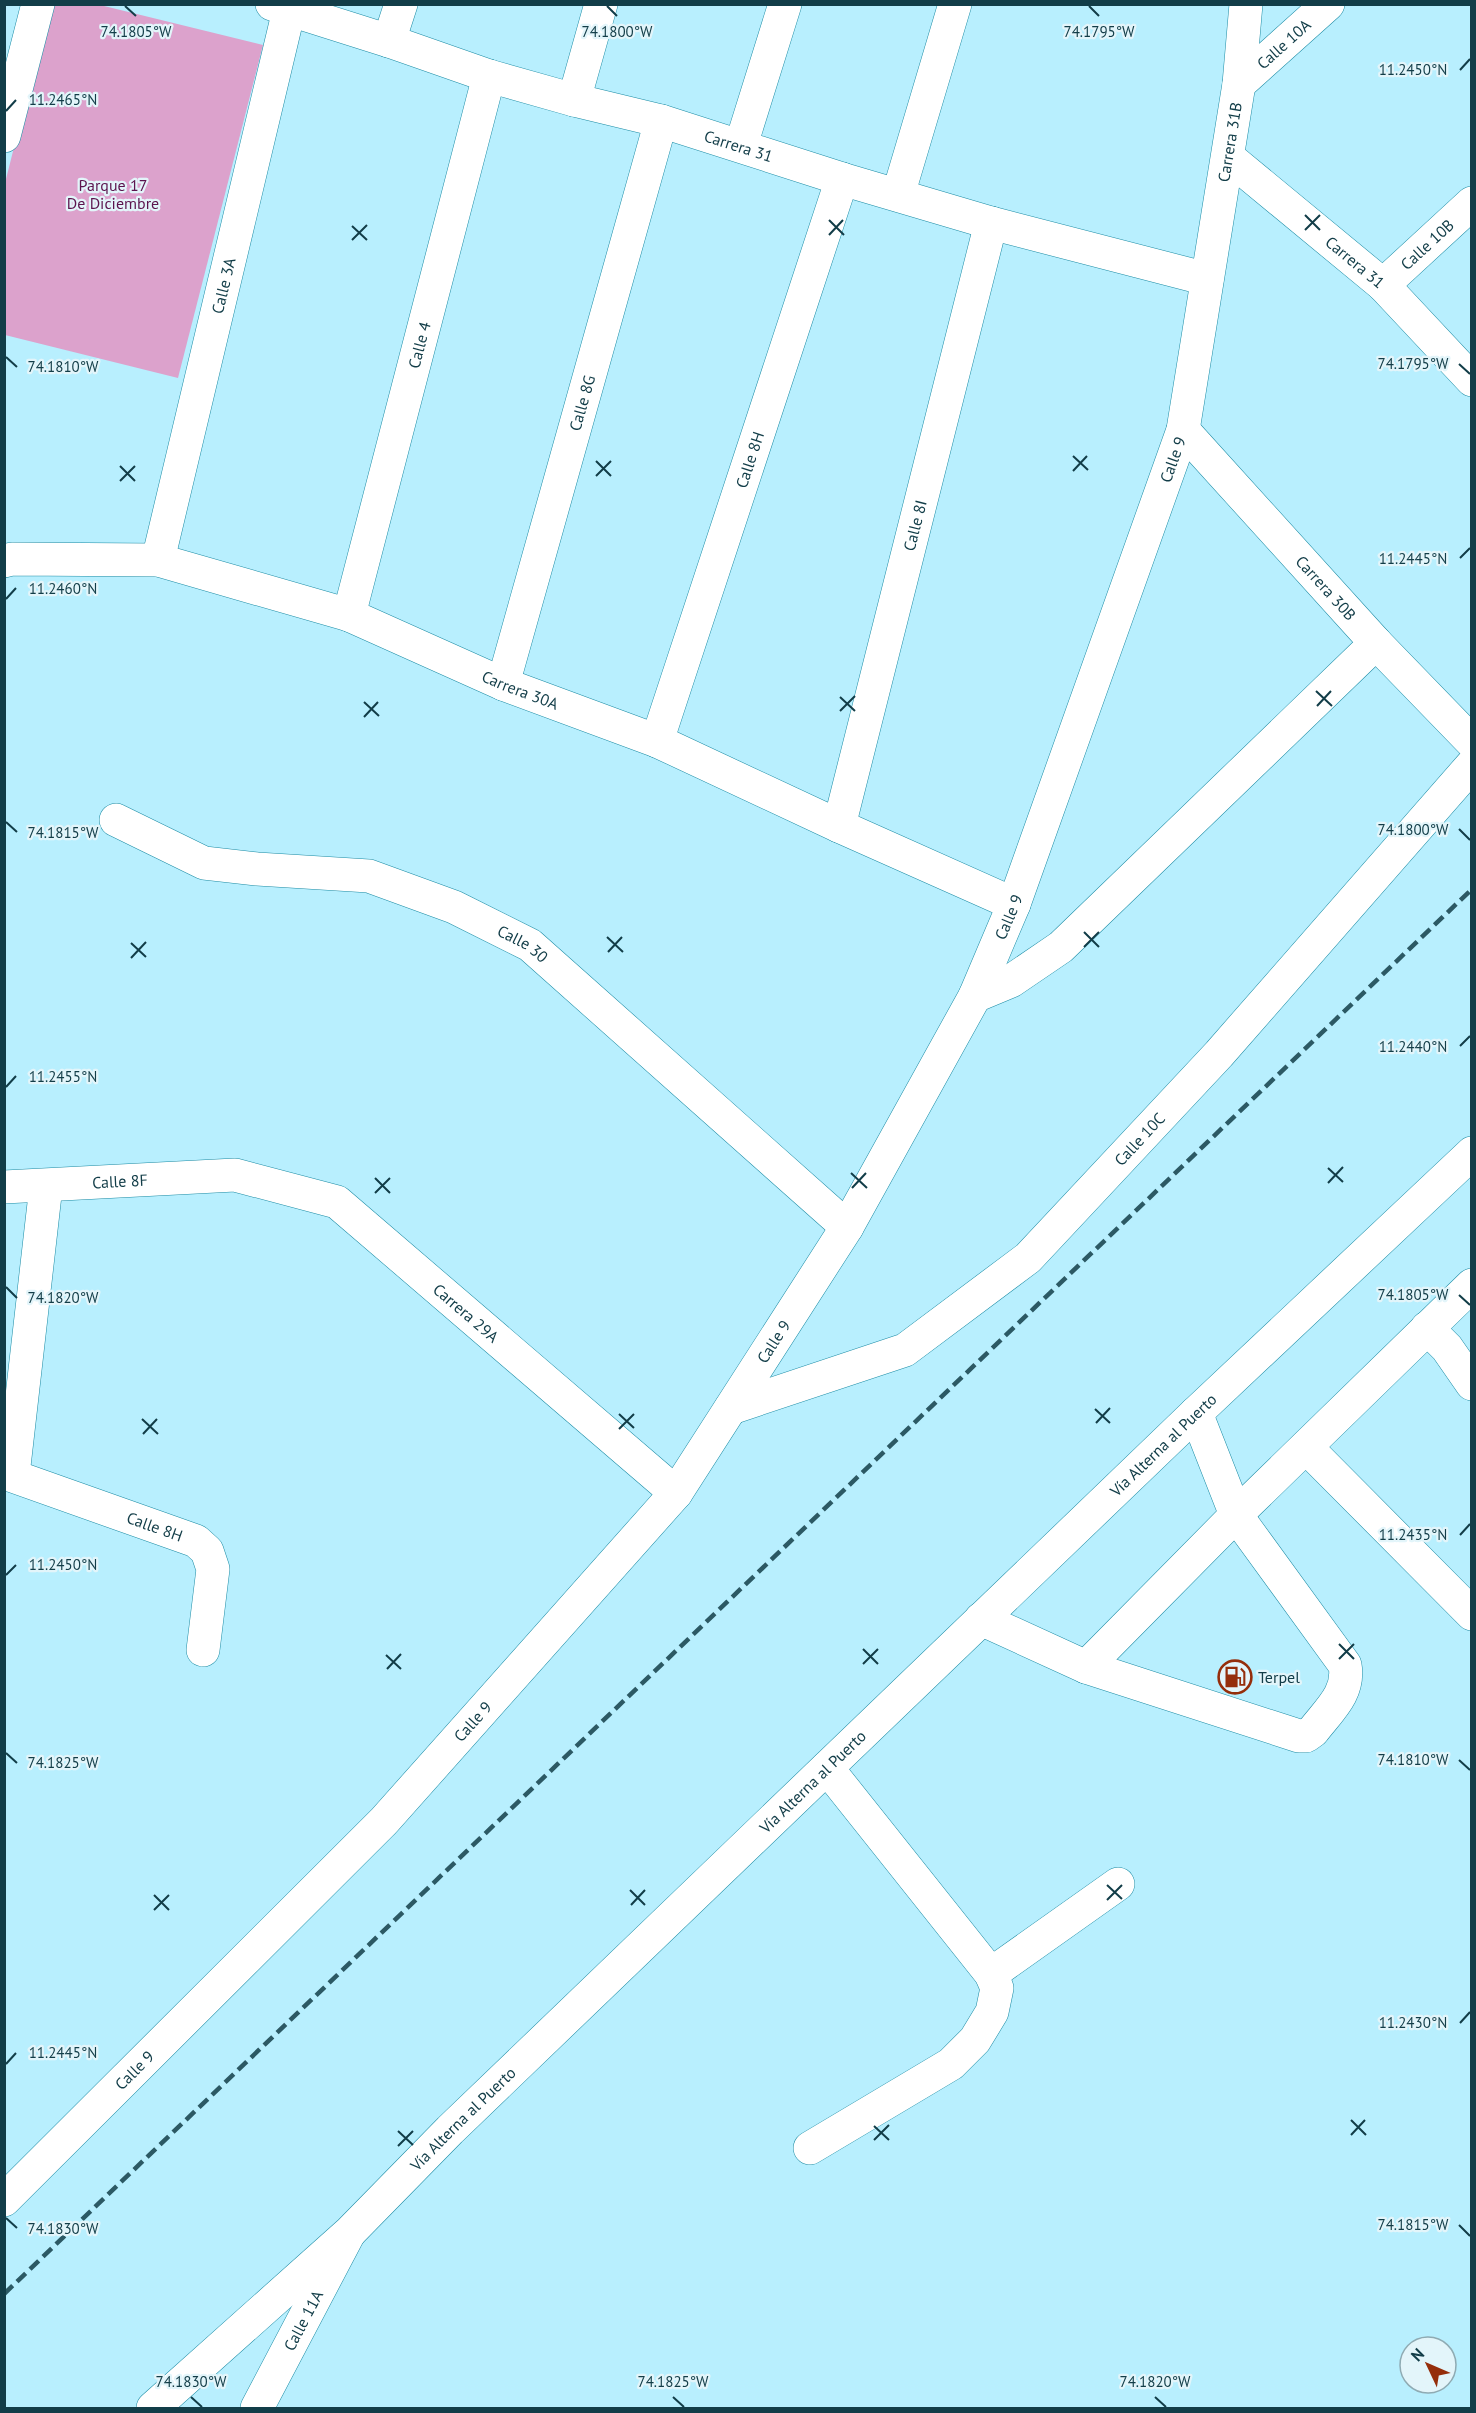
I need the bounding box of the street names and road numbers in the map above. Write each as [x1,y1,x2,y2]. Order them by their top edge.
street label: Calle 10A [1253,14,1315,73]
street label: Carrera 31B [1213,101,1246,183]
street label: Carrera 31 [702,126,775,166]
street label: Calle 10B [1396,215,1458,274]
street label: Carrera 31 [1321,232,1389,292]
street label: Calle 3A [207,255,240,316]
street label: Calle 4 [404,319,435,370]
street label: Calle 8G [565,373,599,433]
street label: Calle 8H [731,429,768,491]
street label: Calle 9 [1155,434,1190,485]
street label: Calle 8I [899,498,931,553]
street label: Carrera 30B [1292,551,1360,624]
street label: Carrera 30A [479,666,562,714]
street label: Calle 9 [990,892,1027,943]
street label: Calle 30 [494,920,553,967]
street label: Calle 10C [1110,1108,1169,1170]
street label: Calle 8F [92,1170,148,1192]
street label: Carrera 29A [429,1279,504,1347]
street label: Calle 9 [752,1316,795,1367]
street label: Vía Alterna al Puerto [1105,1389,1221,1501]
street label: Calle 8H [124,1507,186,1546]
street label: Calle 9 [449,1697,496,1746]
street label: Vía Alterna al Puerto [755,1726,870,1838]
street label: Calle 9 [110,2046,158,2094]
street label: Vía Alterna al Puerto [405,2062,520,2176]
street label: Calle 11A [279,2286,327,2354]

